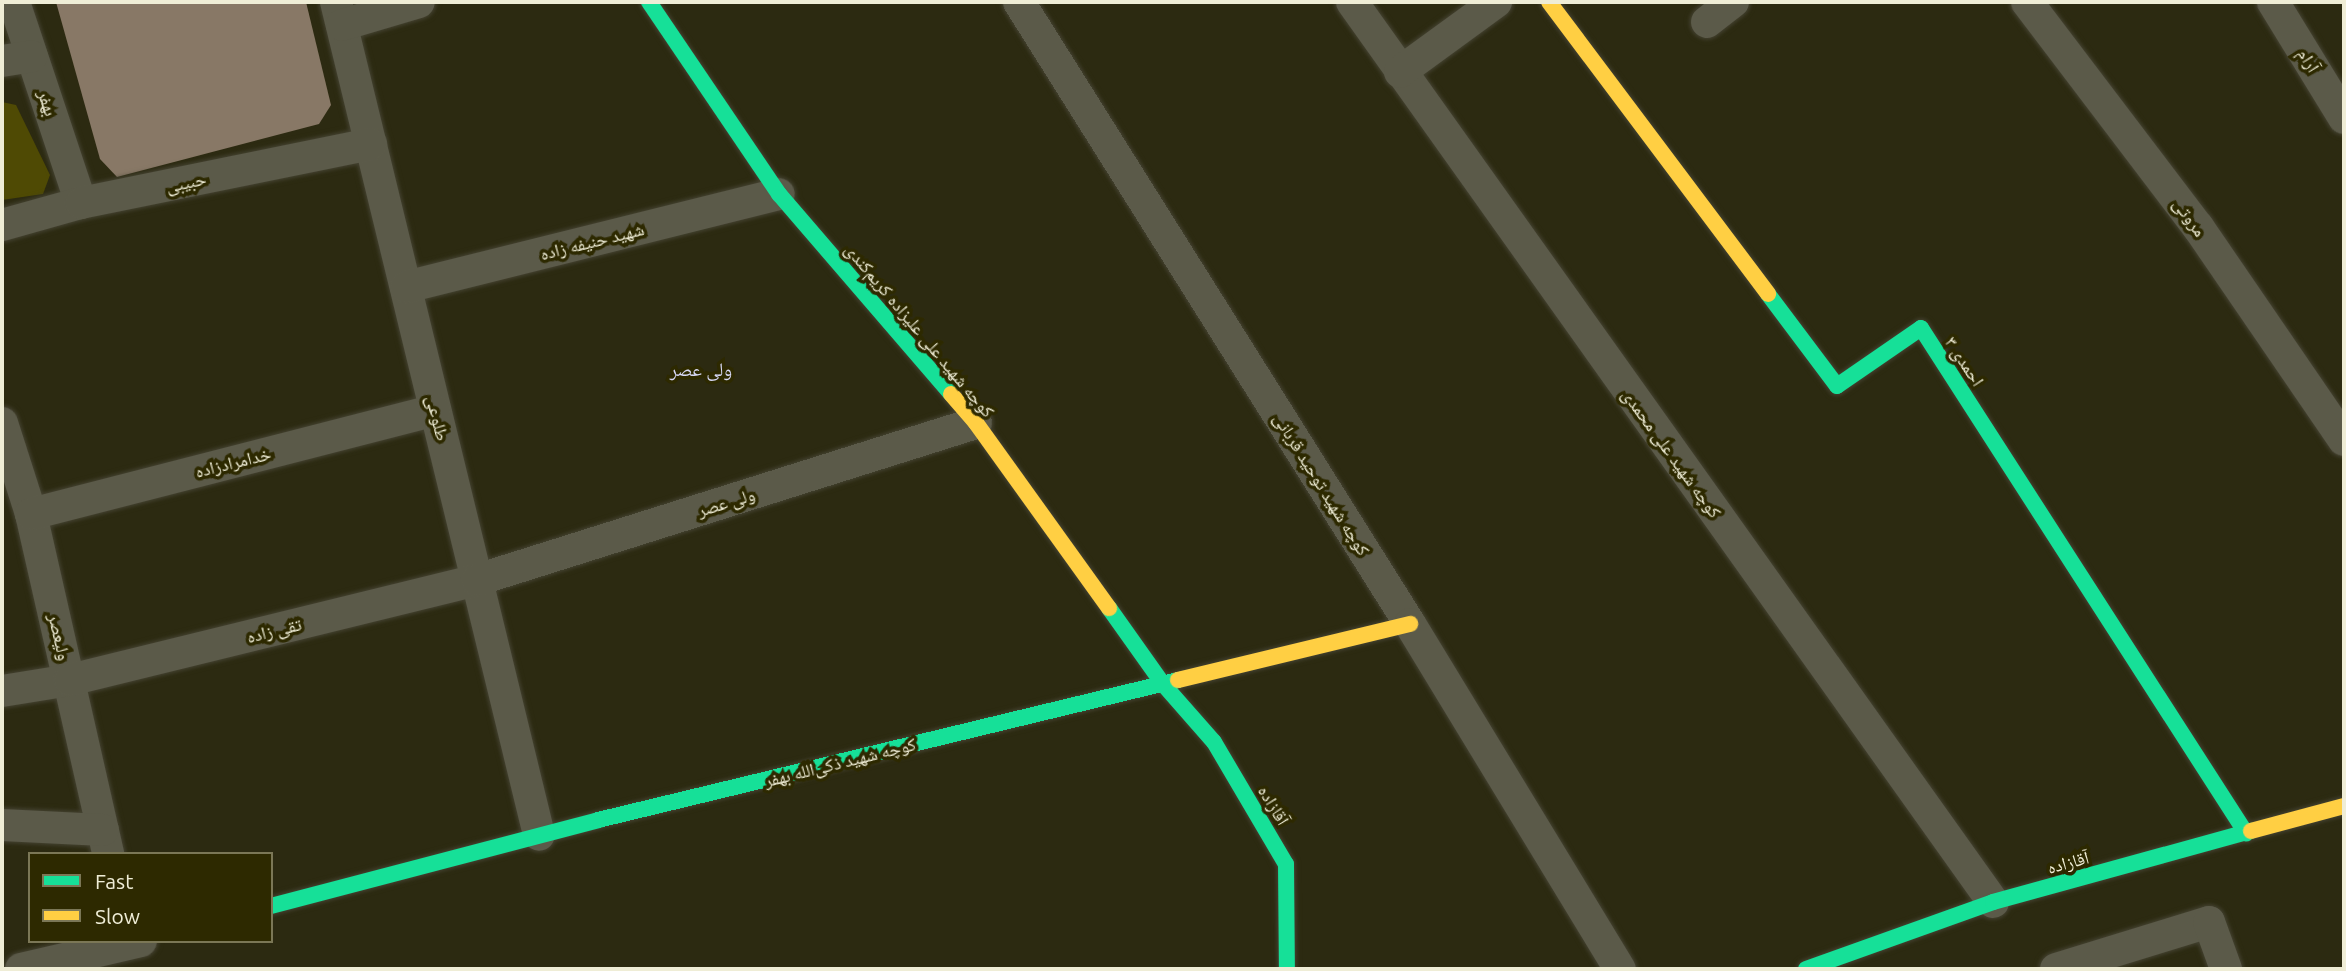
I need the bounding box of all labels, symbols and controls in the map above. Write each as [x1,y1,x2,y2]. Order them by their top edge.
street label: آرام [2293,44,2325,76]
street label: بهفر [34,87,62,119]
street label: حبیبی [164,167,208,197]
street label: مروتی [2169,193,2211,241]
street label: شهید حنیفه زاده [538,218,646,264]
street label: کوچه شهید علی علیزاده کریم‌کندی [841,239,999,421]
street label: احمدی ۳ [1941,332,1989,390]
district label: ولی عصر [670,359,732,381]
street label: کوچه شهید علی محمدی [1618,384,1726,522]
street label: طلوعی [422,393,454,443]
street label: کوچه شهید توحید قربانی [1269,409,1375,559]
street label: خدامرادزاده [193,442,273,482]
street label: ولی عصر [695,483,757,521]
street label: ولیعصر [44,611,76,663]
street label: تقی زاده [244,613,304,647]
street label: کوچه شهید ذکی‌الله بهفر [762,733,918,791]
street label: آقازاده [1254,781,1294,829]
street label: آقازاده [2045,846,2091,878]
legend [28,852,273,943]
text: Fast [95,869,133,893]
text: Slow [95,904,140,928]

